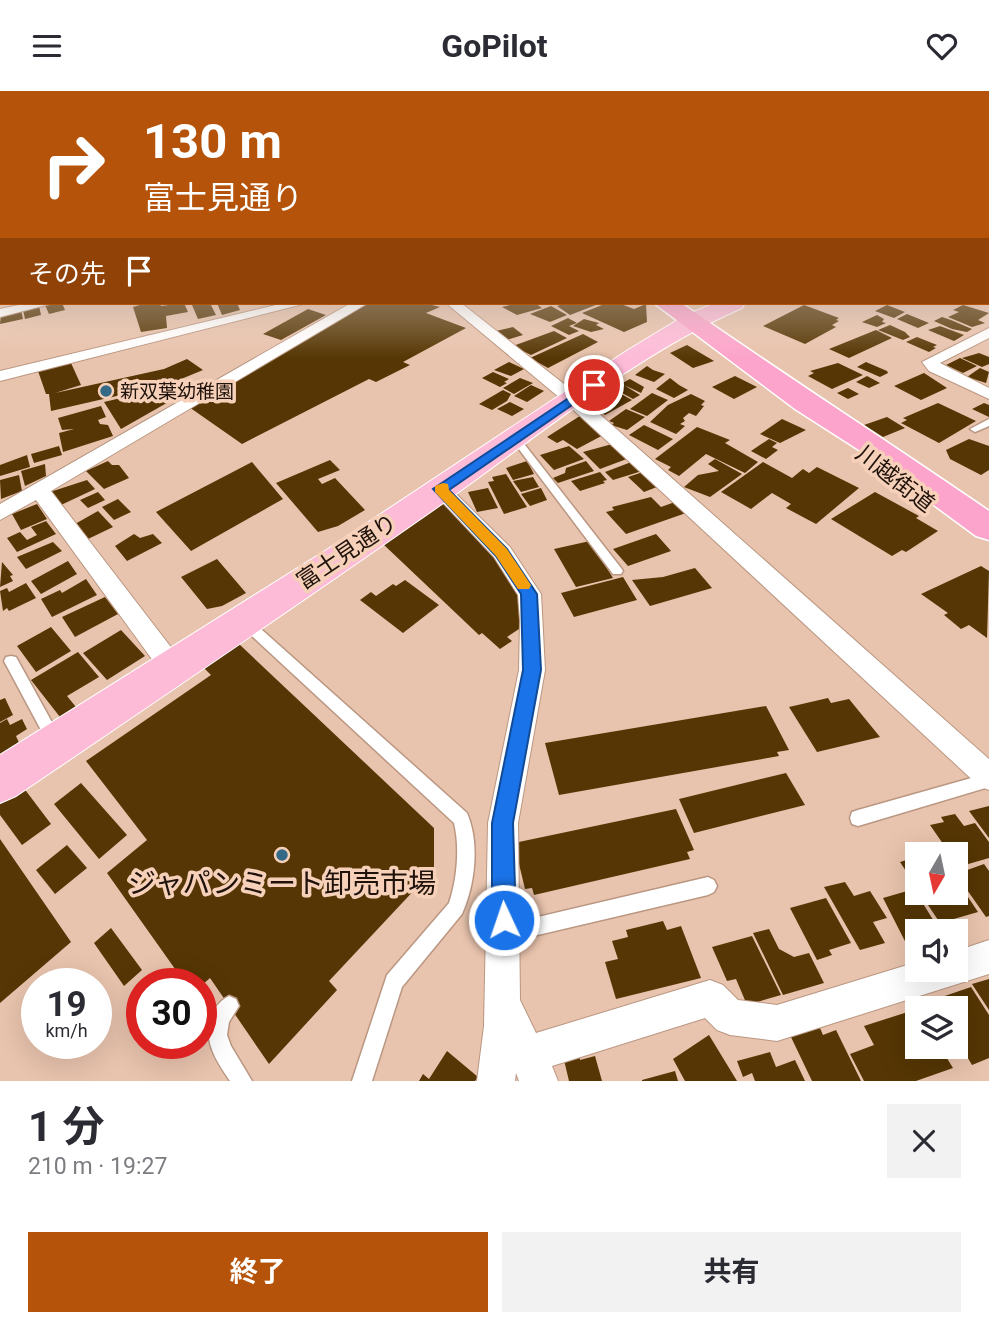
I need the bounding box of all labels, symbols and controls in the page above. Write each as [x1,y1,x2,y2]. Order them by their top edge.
icon: menu [28,27,66,65]
text: GoPilot [441,27,548,65]
icon: heart [923,27,961,65]
text: 130 m [143,113,282,170]
icon: right [28,119,119,210]
text: 富士見通り [143,179,303,217]
icon: arrive [120,252,158,290]
text: その先 [28,259,106,289]
pin [564,355,624,415]
icon: arrive [575,366,613,404]
place label: 新双葉幼稚園 [120,380,234,403]
marker: 新双葉幼稚園 [98,383,114,399]
street label: 川越街道 [850,440,940,518]
street label: 富士見通り [292,509,402,595]
north arrow [905,842,968,905]
map controls [905,842,968,1059]
marker: ジャパンミート卸売市場 [274,847,290,863]
place label: ジャパンミート卸売市場 [128,867,436,900]
position arrow [467,883,541,957]
button: sound [905,919,968,982]
speed limit sign: 30 [126,968,217,1059]
text: 19 [46,984,87,1025]
button: layers [905,996,968,1059]
text: km/h [45,1020,88,1041]
text: 1 分 [28,1102,105,1151]
button: close [887,1104,961,1178]
text: 210 m · 19:27 [28,1153,167,1180]
button: 終了 [28,1232,488,1312]
button: 共有 [502,1232,961,1312]

